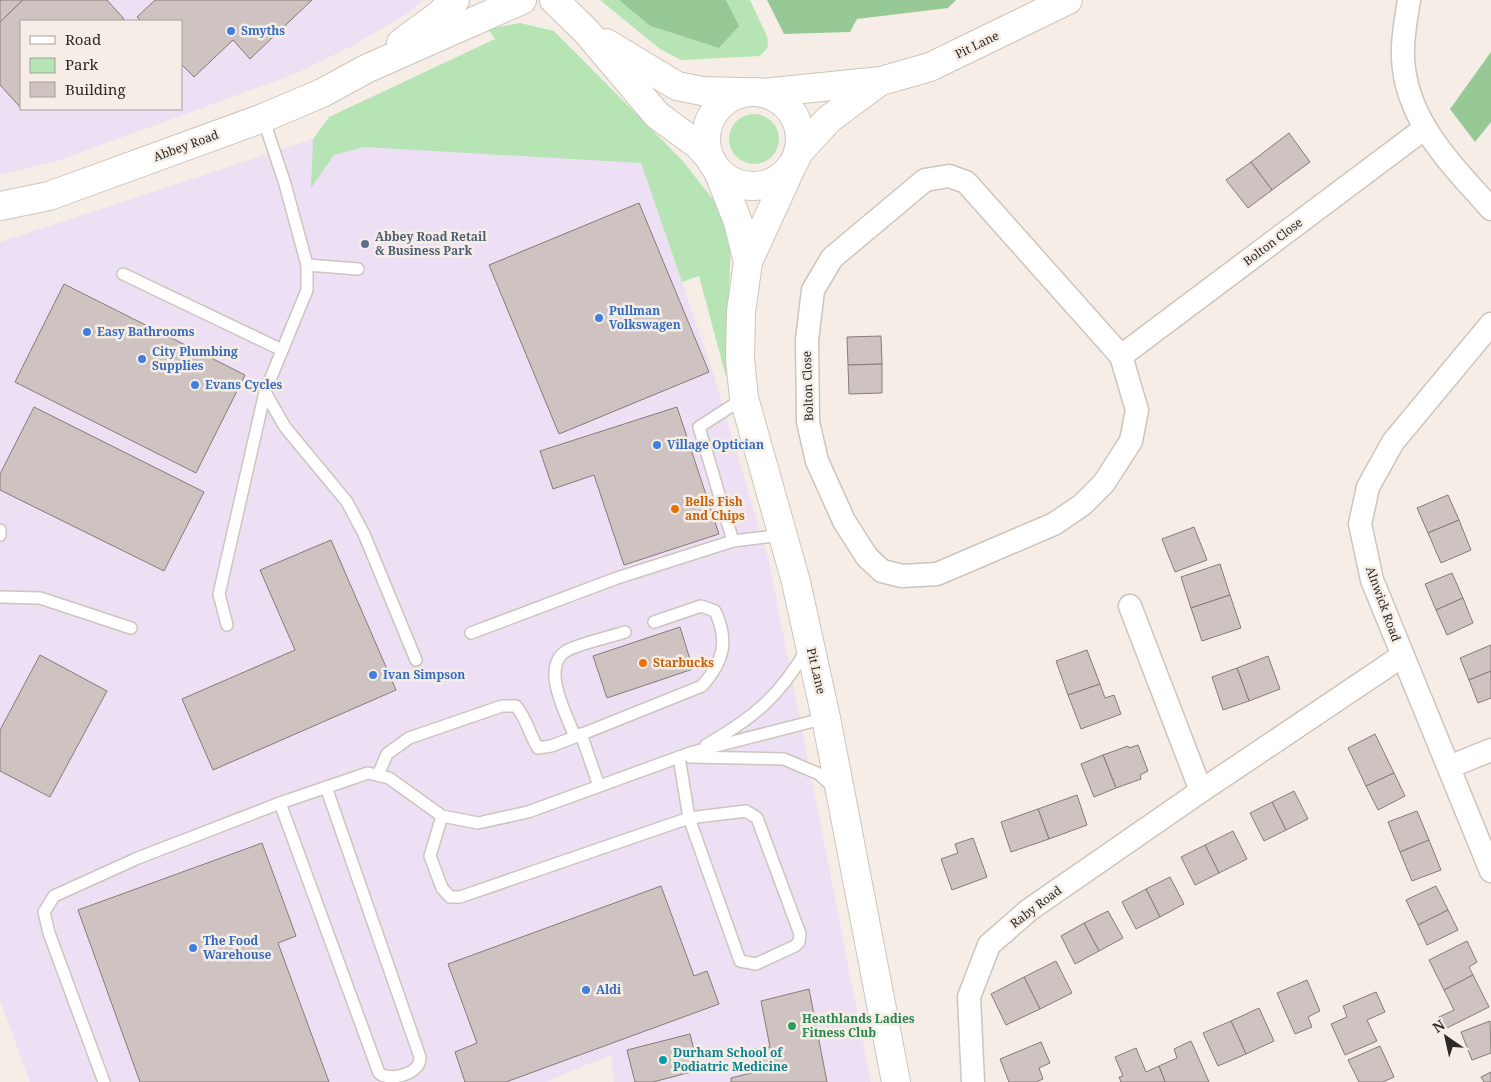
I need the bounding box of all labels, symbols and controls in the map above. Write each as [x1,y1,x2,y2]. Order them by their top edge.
legend [20,20,182,110]
place label: Smyths [241,22,285,39]
marker: Smyths [225,25,237,37]
street label: Pit Lane [952,27,1002,62]
text: Road [65,29,101,49]
text: Park [65,54,99,74]
text: Building [65,79,126,99]
street label: Abbey Road [151,126,221,165]
street label: Bolton Close [1239,214,1306,270]
place label: Abbey Road Retail & Business Park [375,228,487,259]
marker: Abbey Road Retail & Business Park [359,238,371,250]
place label: Pullman Volkswagen [609,302,681,333]
marker: Pullman Volkswagen [593,312,605,324]
place label: Easy Bathrooms [97,323,195,340]
marker: Easy Bathrooms [81,326,93,338]
place label: City Plumbing Supplies [152,343,238,374]
street label: Bolton Close [798,351,817,421]
marker: City Plumbing Supplies [136,353,148,365]
place label: Evans Cycles [205,376,283,393]
marker: Evans Cycles [189,379,201,391]
place label: Village Optician [667,436,764,453]
marker: Village Optician [651,439,663,451]
place label: Bells Fish and Chips [685,493,745,524]
marker: Bells Fish and Chips [669,503,681,515]
street label: Alnwick Road [1362,564,1405,644]
street label: Pit Lane [803,646,830,696]
place label: Starbucks [653,654,714,671]
marker: Starbucks [637,657,649,669]
place label: Ivan Simpson [383,666,465,683]
marker: Ivan Simpson [367,669,379,681]
street label: Raby Road [1006,881,1066,932]
place label: The Food Warehouse [203,932,272,963]
marker: The Food Warehouse [187,942,199,954]
place label: Aldi [596,981,622,998]
marker: Aldi [580,984,592,996]
place label: Heathlands Ladies Fitness Club [802,1010,915,1041]
north arrow [1421,1012,1471,1062]
text: N [1429,1015,1448,1037]
marker: Heathlands Ladies Fitness Club [786,1020,798,1032]
place label: Durham School of Podiatric Medicine [673,1044,788,1075]
marker: Durham School of Podiatric Medicine [657,1054,669,1066]

